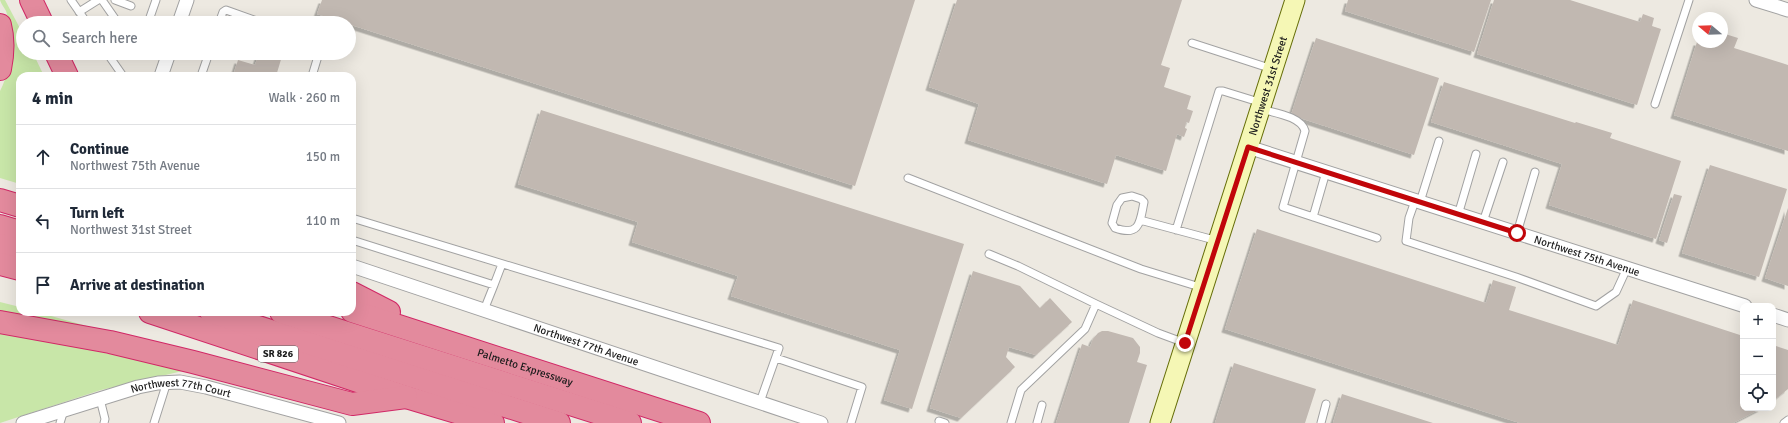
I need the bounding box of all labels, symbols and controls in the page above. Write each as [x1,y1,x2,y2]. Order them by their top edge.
north arrow [1692,12,1728,48]
search box [16,16,356,60]
icon: search [30,27,52,49]
text: Search here [62,29,138,47]
street label: Northwest 31st Street [1246,34,1290,137]
text: 4 min [32,88,73,109]
text: Walk · 260 m [269,90,340,106]
text: Continue [70,140,129,158]
icon: ahead [32,146,54,168]
text: 150 m [306,149,340,165]
text: Northwest 75th Avenue [70,158,200,174]
text: Turn left [70,204,124,222]
icon: left [32,210,54,232]
text: 110 m [306,213,340,229]
text: Northwest 31st Street [70,222,192,238]
route start [1508,224,1526,242]
street label: Northwest 75th Avenue [1533,232,1642,278]
icon: arrive [32,274,54,296]
text: Arrive at destination [70,276,205,294]
map controls [1740,303,1776,411]
button: + [1740,303,1776,339]
street label: Northwest 77th Avenue [532,321,641,368]
route end [1176,334,1194,352]
button: − [1740,339,1776,375]
street label: Palmetto Expressway [476,345,575,389]
road number: SR 826 [258,346,298,362]
street label: Northwest 77th Court [129,375,233,400]
button: locate [1740,375,1776,411]

